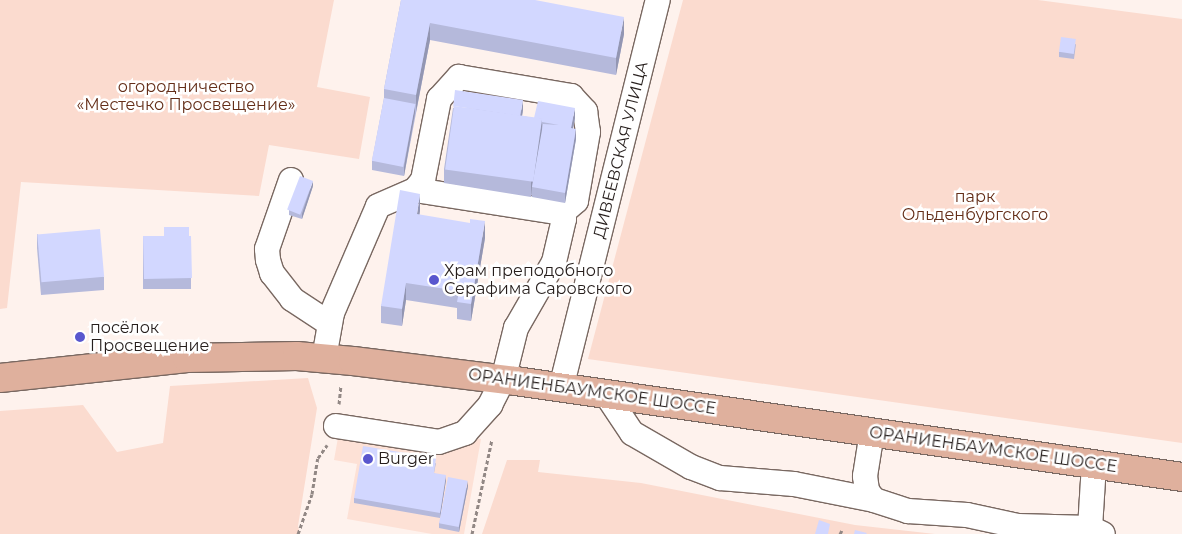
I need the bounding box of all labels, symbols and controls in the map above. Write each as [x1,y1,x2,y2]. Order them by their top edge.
street label: ДИВЕЕВСКАЯ УЛИЦА [590,59,652,241]
park label: огородничество «Местечко Просвещение» [77,77,295,115]
park label: парк Ольденбургского [902,187,1048,225]
place label: Храм преподобного Серафима Саровского [444,261,632,299]
marker: Храм преподобного Серафима Саровского [428,274,440,286]
place label: посёлок Просвещение [90,318,209,356]
marker: посёлок Просвещение [74,331,86,343]
street label: ОРАНИЕНБАУМСКОЕ ШОССЕ [467,365,717,419]
street label: ОРАНИЕНБАУМСКОЕ ШОССЕ [868,423,1118,477]
place label: Burger [378,449,434,469]
marker: Burger [362,453,374,465]

